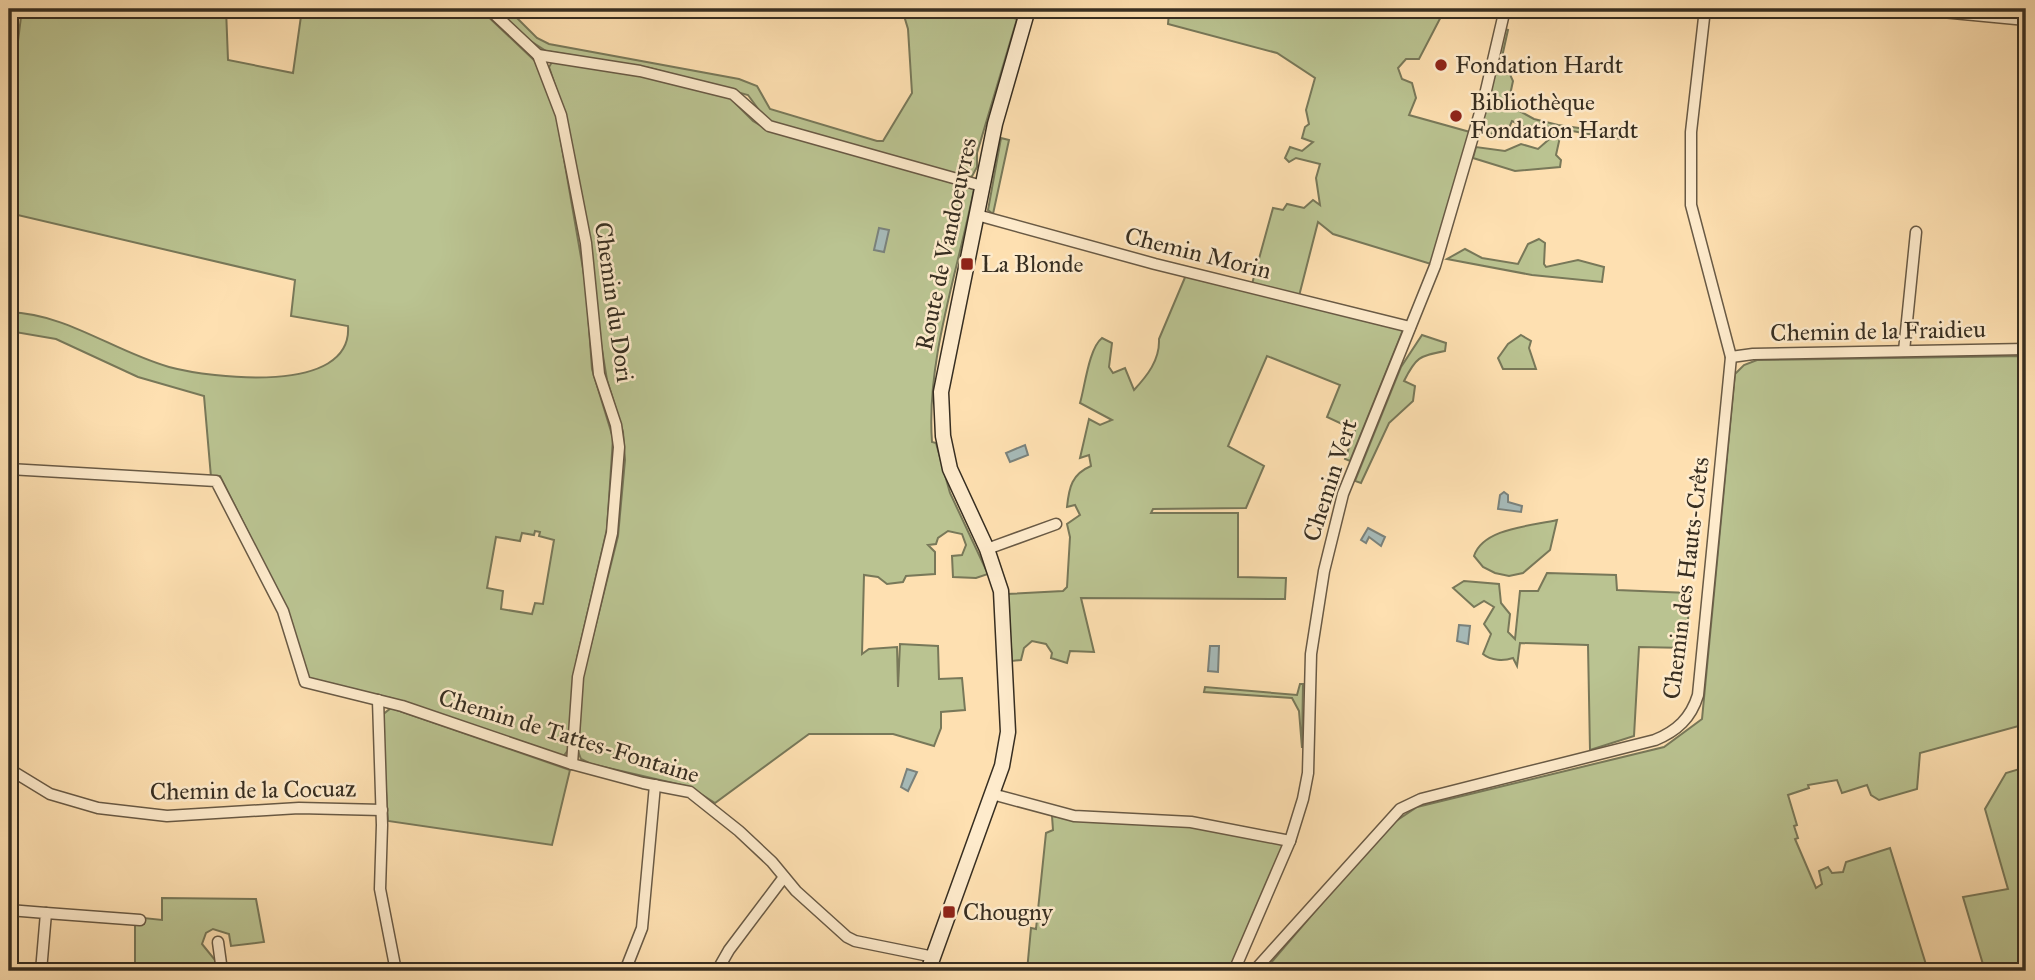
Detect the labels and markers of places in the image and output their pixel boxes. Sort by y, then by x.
place label: Fondation Hardt [1455,50,1624,80]
marker: Fondation Hardt [1433,57,1449,73]
place label: Bibliothèque Fondation Hardt [1470,87,1639,145]
marker: Bibliothèque Fondation Hardt [1448,108,1464,124]
place label: La Blonde [981,249,1084,279]
marker: La Blonde [959,256,975,272]
place label: Chougny [963,897,1053,927]
marker: Chougny [941,904,957,920]

